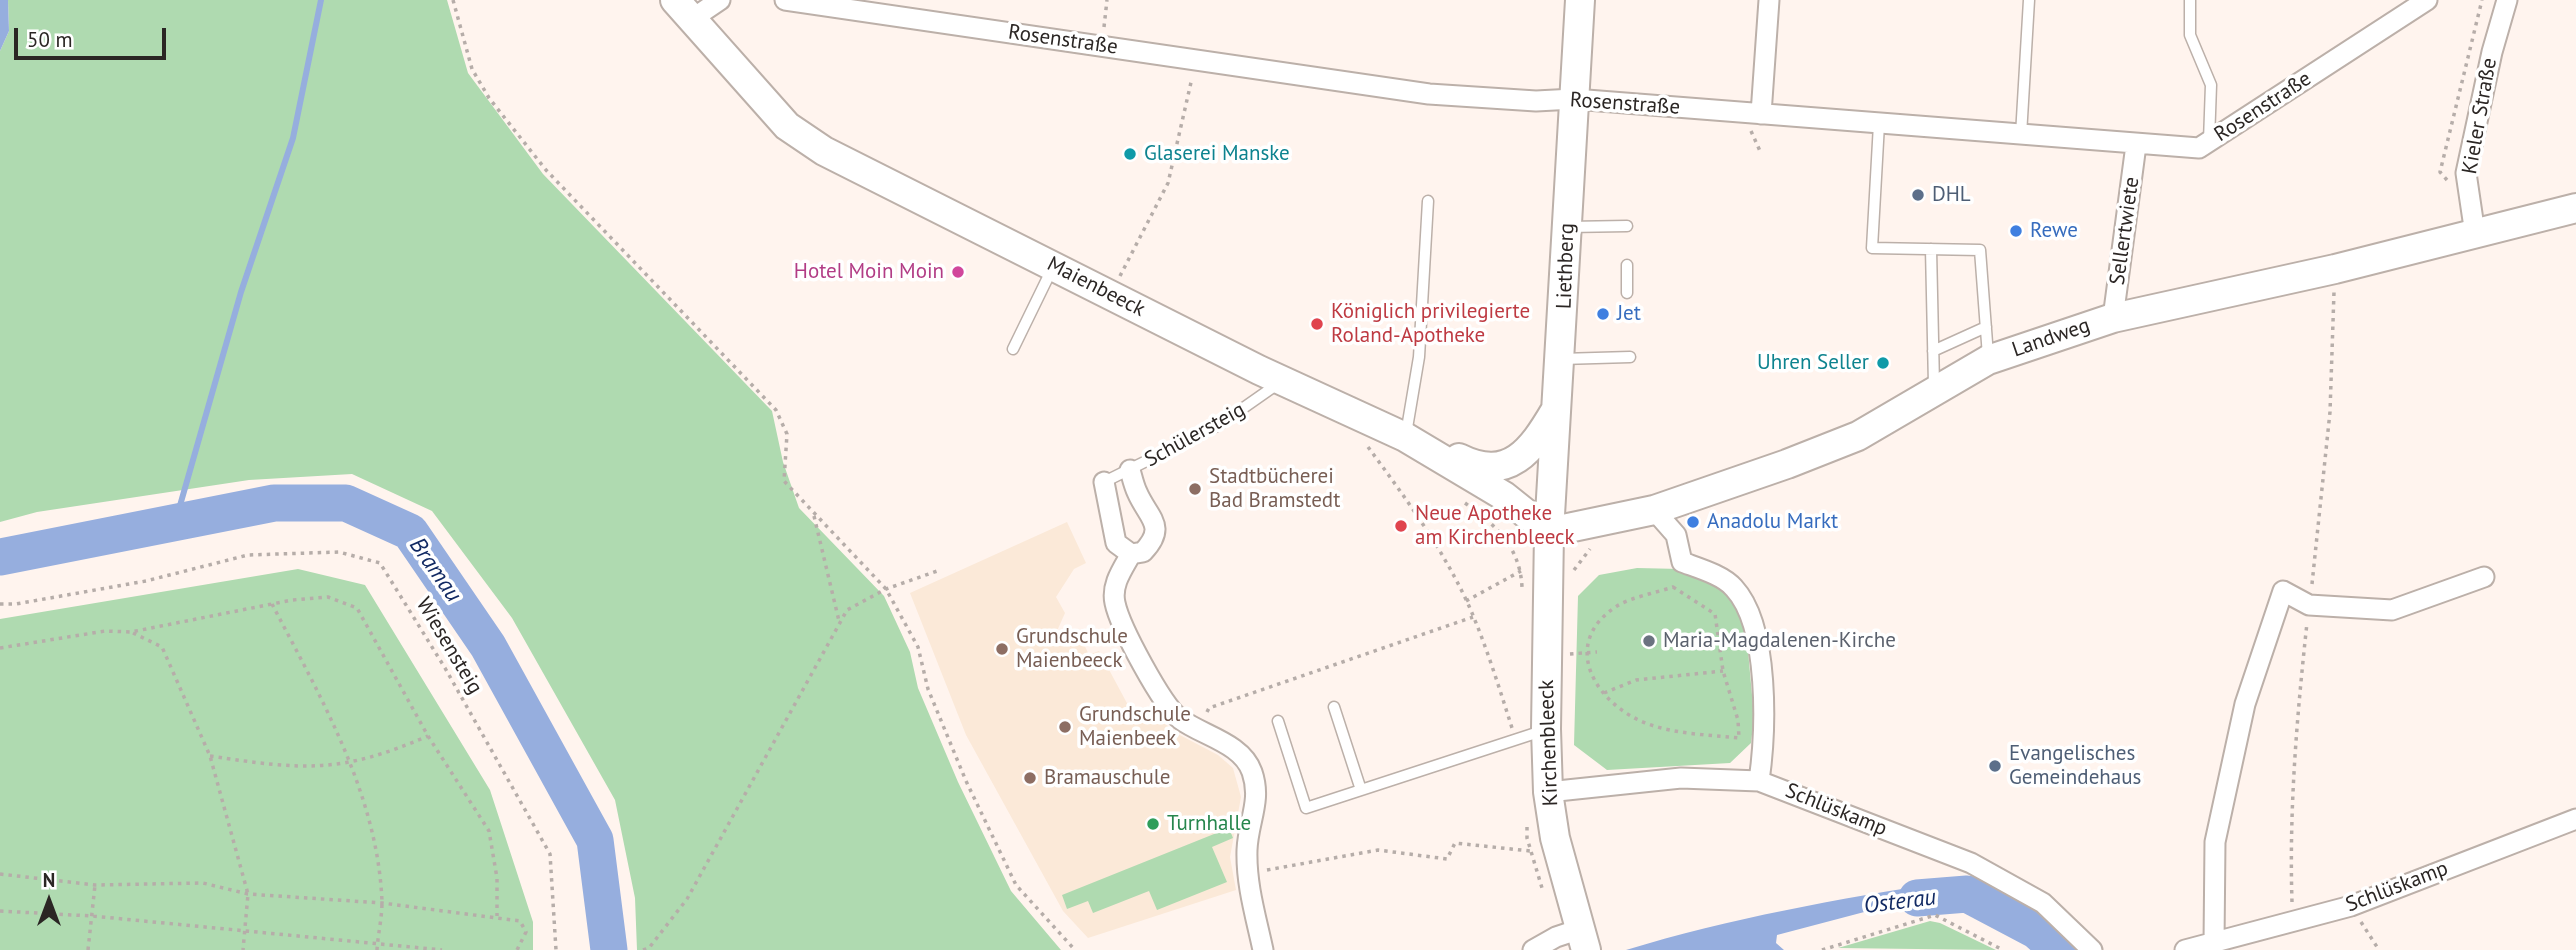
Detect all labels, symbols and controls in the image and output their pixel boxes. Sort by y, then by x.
scale bar [18,14,170,58]
street label: Rosenstraße [1007,20,1119,60]
text: 50 m [27,26,73,53]
street label: Kieler Straße [2457,56,2503,176]
street label: Rosenstraße [2210,66,2316,148]
street label: Rosenstraße [1569,88,1681,120]
place label: Glaserei Manske [1144,141,1290,167]
marker: Glaserei Manske [1122,146,1138,162]
street label: Sellertwiete [2105,175,2145,287]
place label: DHL [1932,182,1971,208]
marker: DHL [1910,187,1926,203]
place label: Rewe [2030,218,2078,244]
street label: Liethberg [1552,222,1580,310]
marker: Rewe [2008,223,2024,239]
street label: Maienbeeck [1043,252,1149,322]
place label: Hotel Moin Moin [794,259,944,285]
marker: Hotel Moin Moin [950,264,966,280]
place label: Königlich privilegierte Roland-Apotheke [1331,299,1530,349]
place label: Jet [1617,301,1641,327]
marker: Jet [1595,306,1611,322]
street label: Landweg [2009,313,2093,363]
marker: Königlich privilegierte Roland-Apotheke [1309,316,1325,332]
place label: Uhren Seller [1757,350,1869,376]
marker: Uhren Seller [1875,355,1891,371]
street label: Schülersteig [1140,397,1250,473]
place label: Stadtbücherei Bad Bramstedt [1209,464,1340,514]
marker: Stadtbücherei Bad Bramstedt [1187,481,1203,497]
place label: Neue Apotheke am Kirchenbleeck [1415,501,1575,551]
place label: Anadolu Markt [1707,509,1838,535]
marker: Anadolu Markt [1685,514,1701,530]
marker: Neue Apotheke am Kirchenbleeck [1393,518,1409,534]
water label: Bramau [403,533,467,607]
street label: Wiesensteig [410,593,488,699]
place label: Grundschule Maienbeeck [1016,624,1128,674]
place label: Maria-Magdalenen-Kirche [1663,628,1896,654]
marker: Maria-Magdalenen-Kirche [1641,633,1657,649]
marker: Grundschule Maienbeeck [994,641,1010,657]
street label: Kirchenbleeck [1534,679,1564,807]
place label: Grundschule Maienbeek [1079,702,1191,752]
marker: Grundschule Maienbeek [1057,719,1073,735]
place label: Evangelisches Gemeindehaus [2009,741,2141,791]
marker: Evangelisches Gemeindehaus [1987,758,2003,774]
place label: Bramauschule [1044,765,1171,791]
marker: Bramauschule [1022,770,1038,786]
street label: Schlüskamp [1782,778,1890,842]
place label: Turnhalle [1167,811,1251,837]
marker: Turnhalle [1145,816,1161,832]
street label: Schlüskamp [2342,856,2452,918]
north arrow [14,866,84,936]
text: N [43,868,55,892]
water label: Osterau [1862,884,1938,920]

